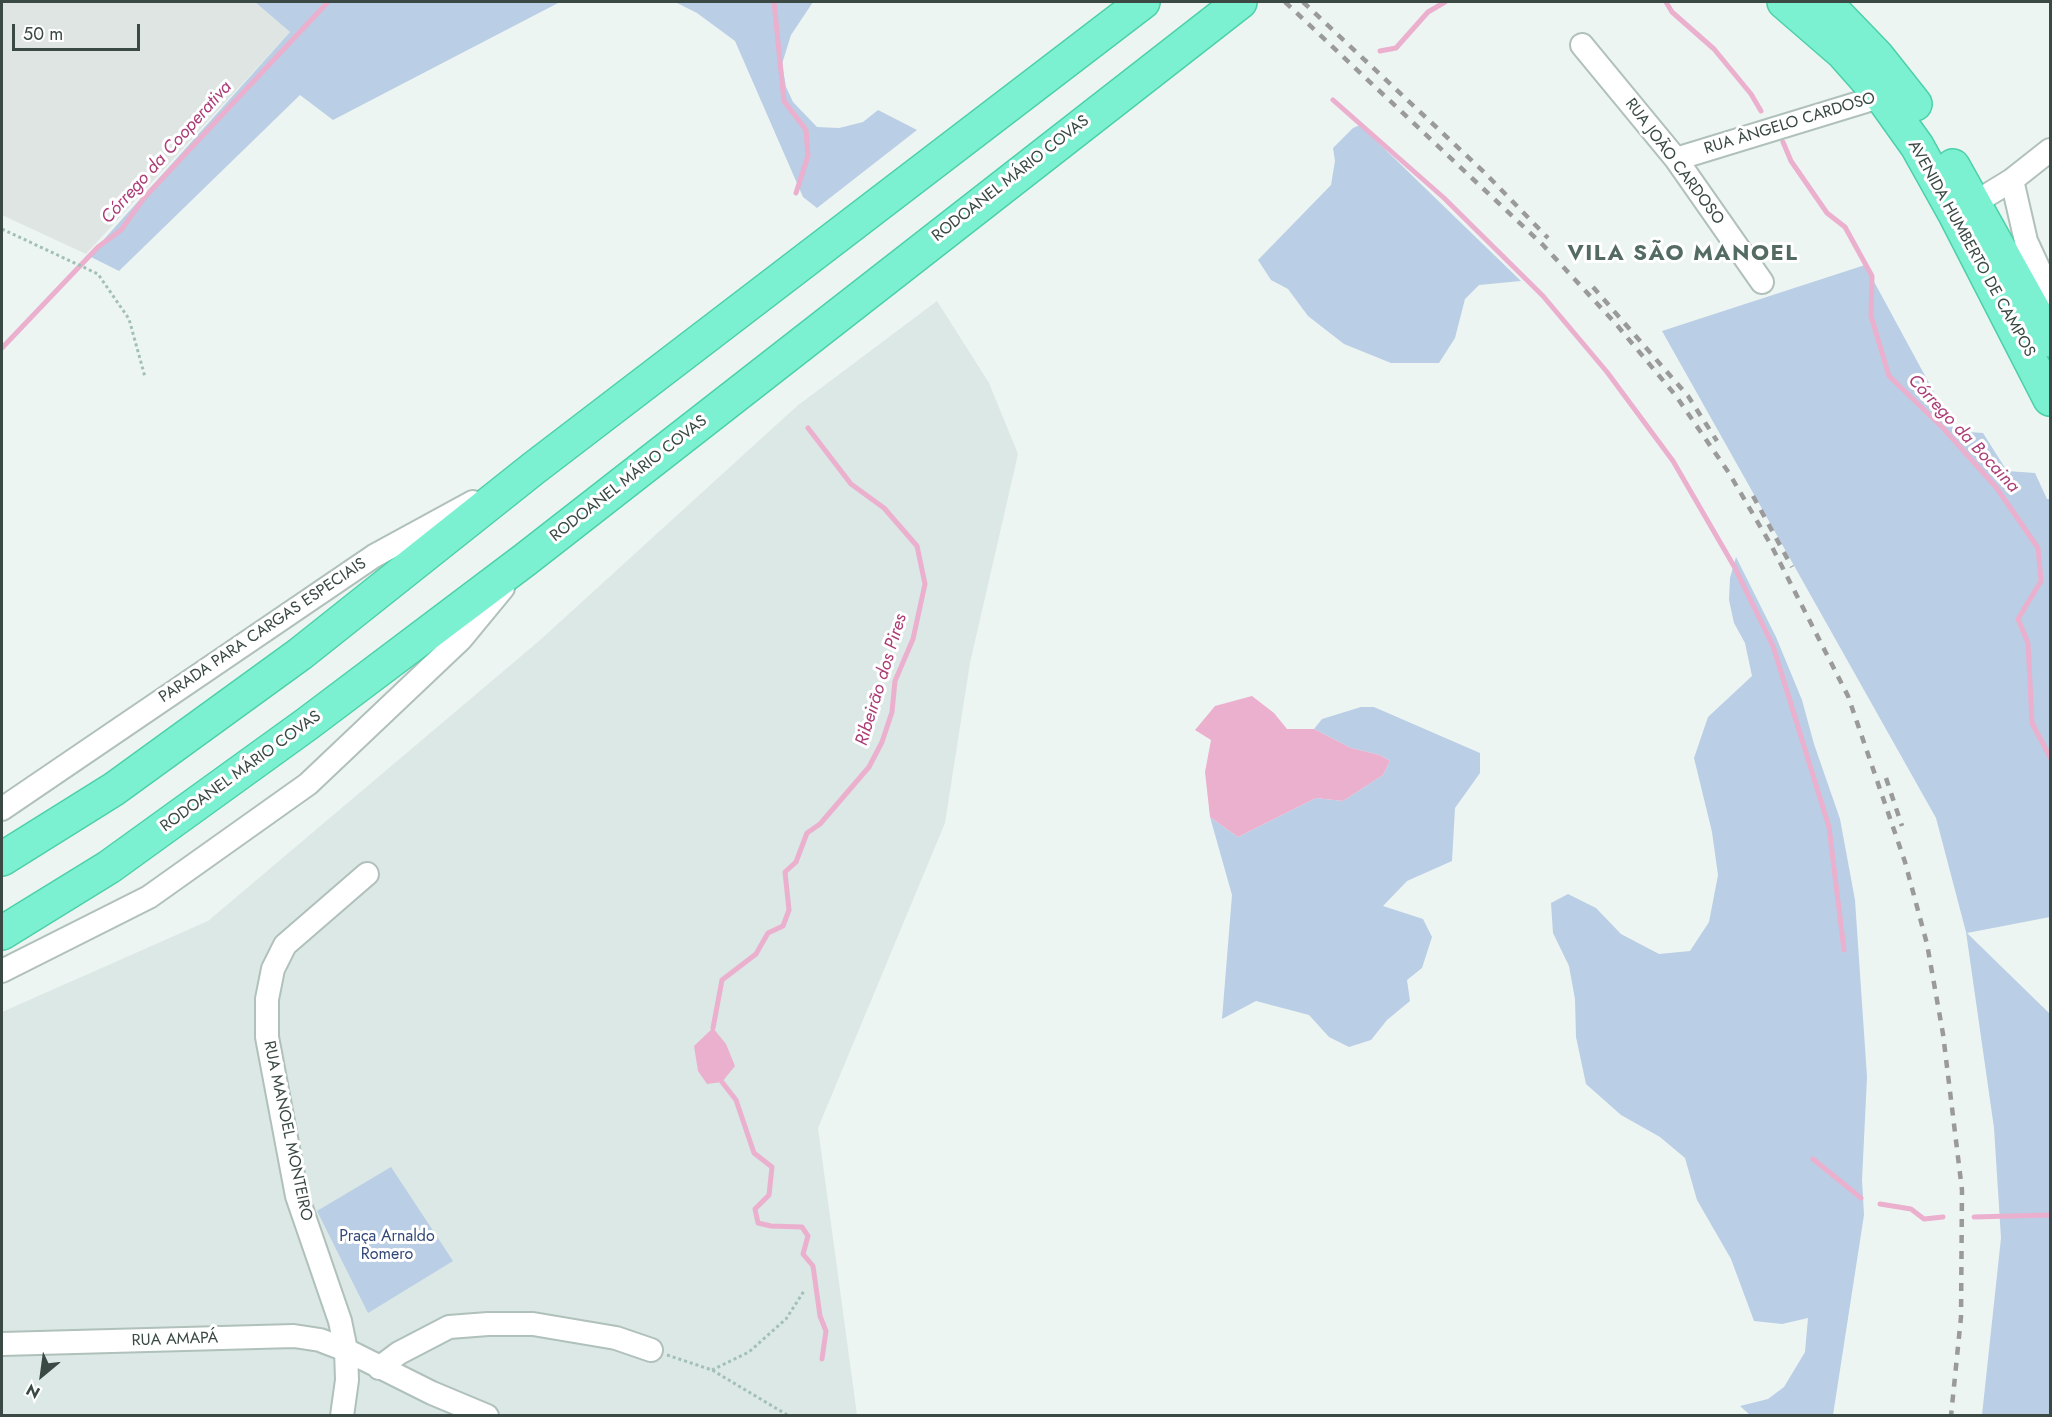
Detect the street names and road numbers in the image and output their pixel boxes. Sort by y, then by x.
street label: RUA ÂNGELO CARDOSO [1702,89,1878,159]
street label: RUA JOÃO CARDOSO [1620,95,1728,229]
street label: RODOANEL MÁRIO COVAS [929,112,1093,246]
street label: AVENIDA HUMBERTO DE CAMPOS [1903,137,2039,361]
street label: RODOANEL MÁRIO COVAS [547,412,711,546]
street label: PARADA PARA CARGAS ESPECIAIS [156,554,370,708]
street label: RODOANEL MÁRIO COVAS [157,707,325,837]
street label: RUA MANOEL MONTEIRO [259,1039,315,1223]
street label: RUA AMAPÁ [131,1329,219,1351]

